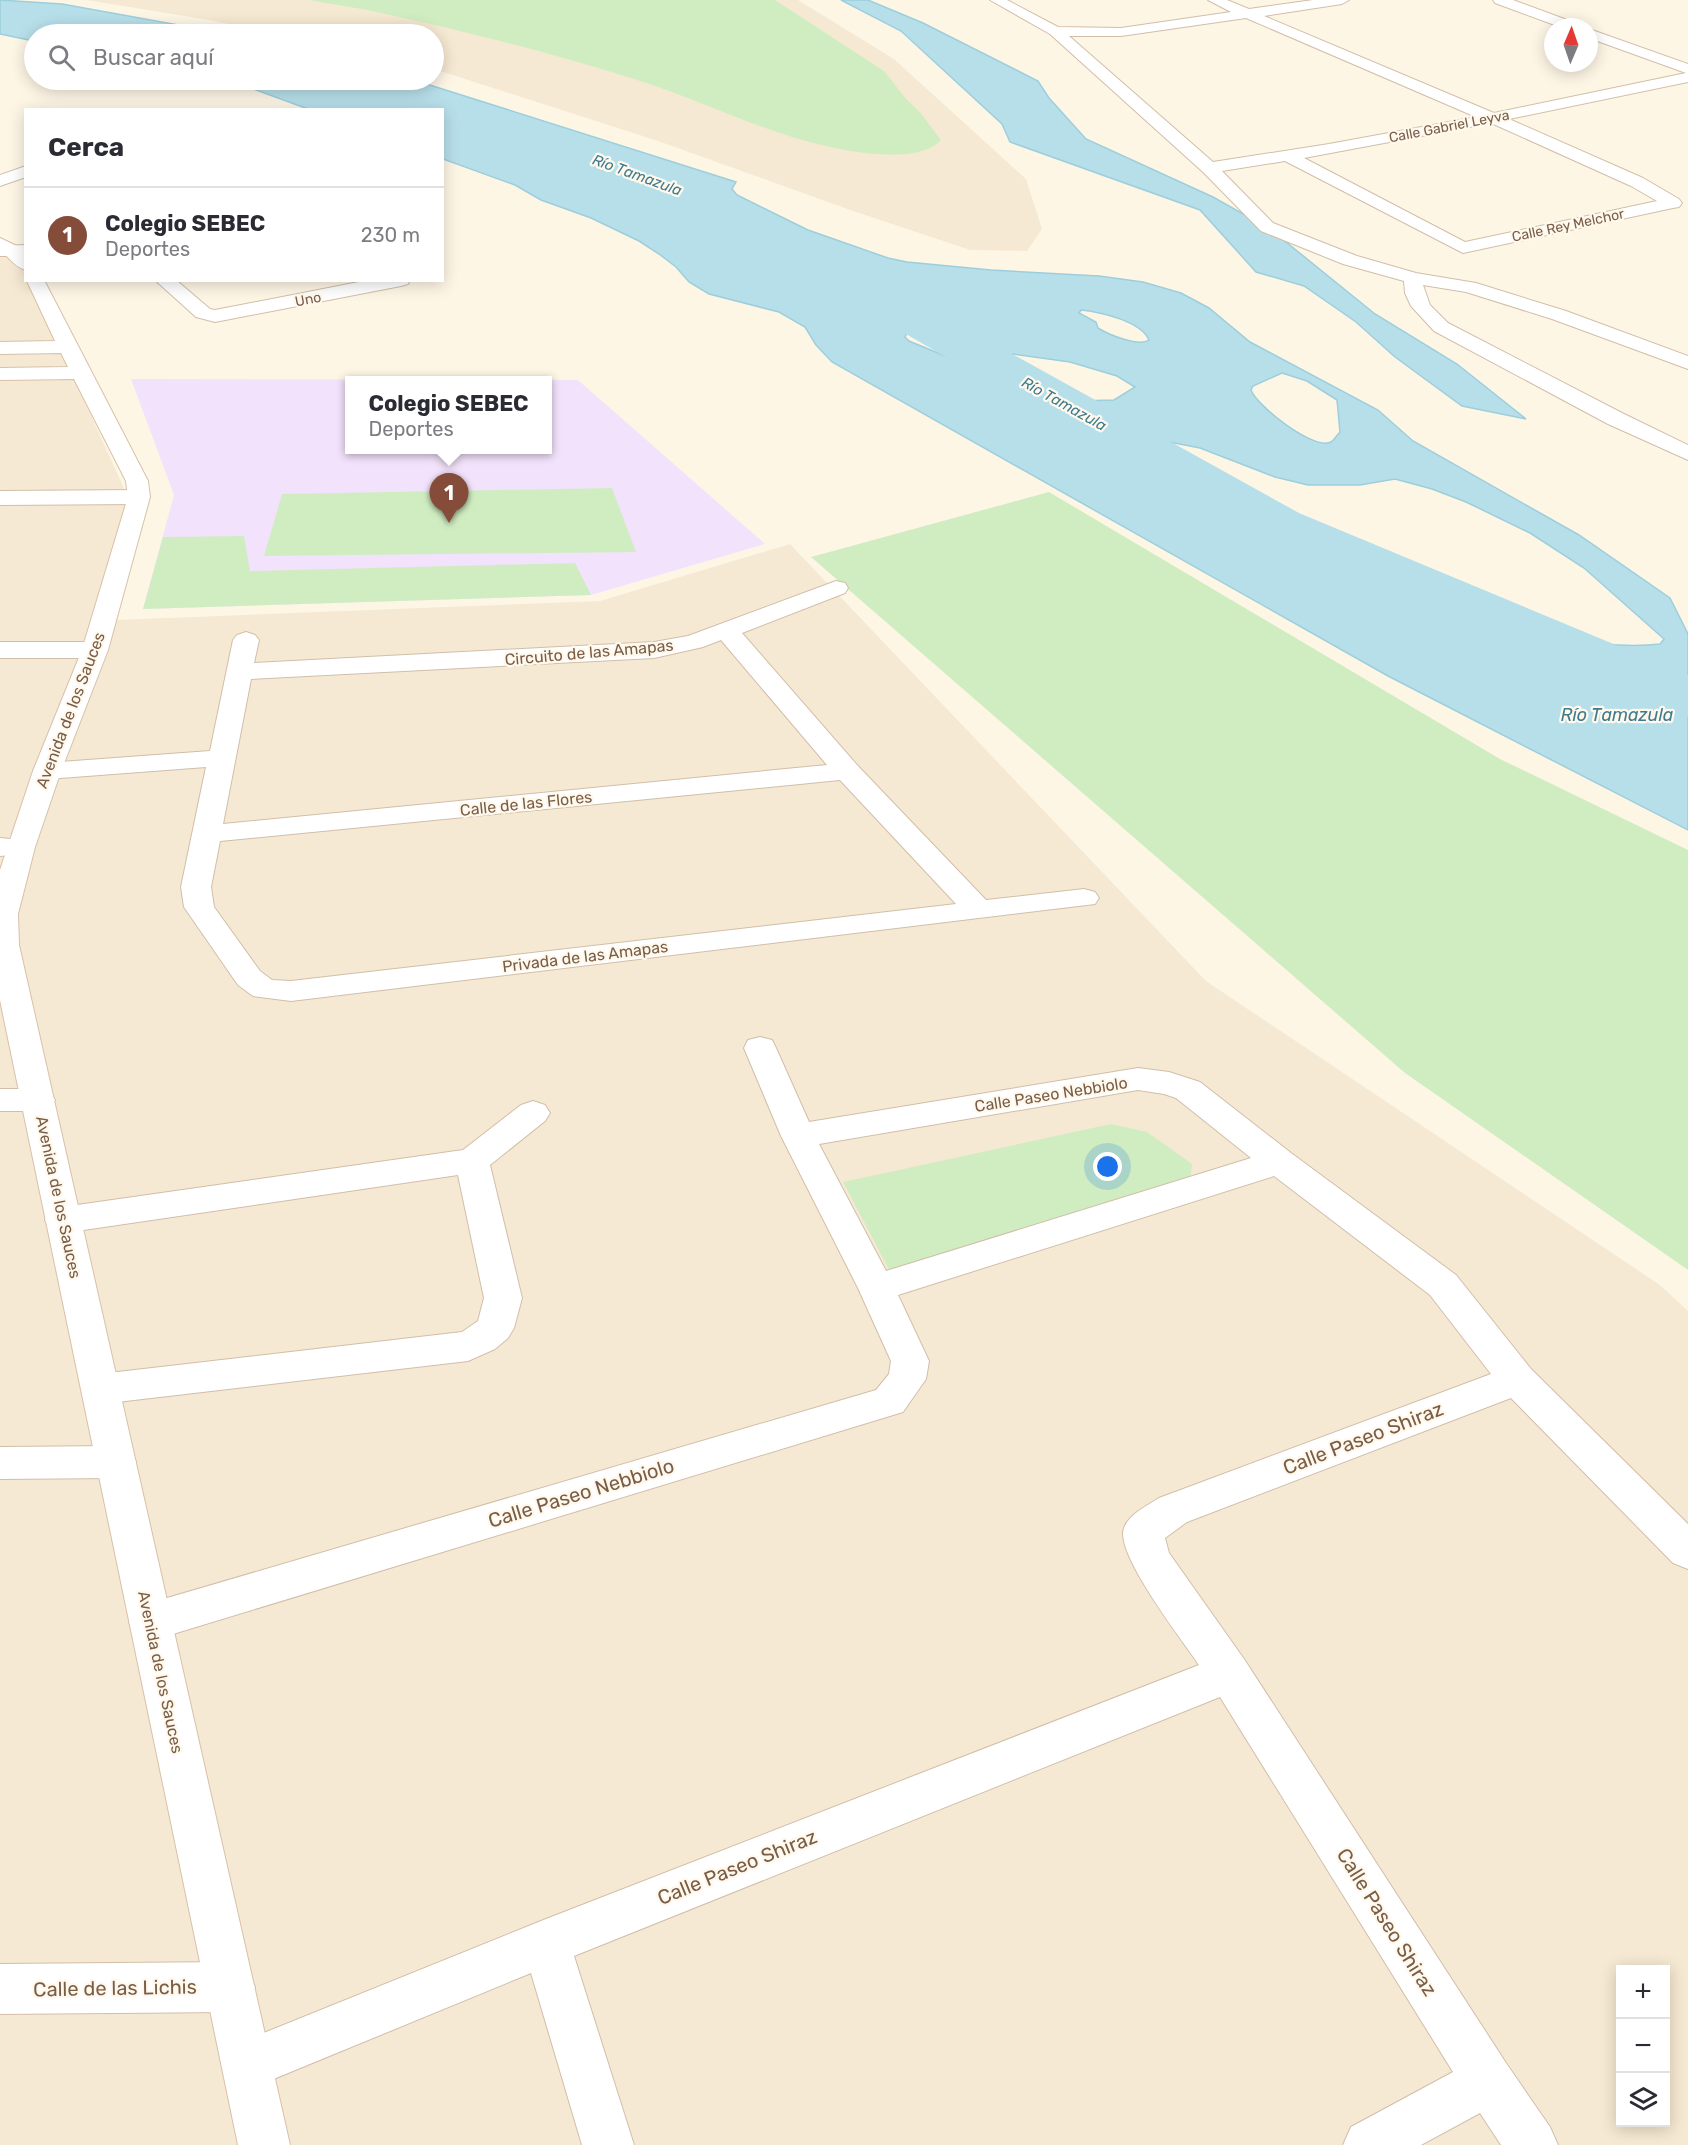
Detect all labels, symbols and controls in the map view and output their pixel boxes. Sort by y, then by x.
north arrow [1544,18,1598,72]
search box [24,24,444,90]
icon: search [45,41,78,74]
text: Buscar aquí [93,44,214,71]
street label: Calle Gabriel Leyva [1387,106,1511,147]
text: Cerca [48,132,124,163]
water label: Río Tamazula [590,150,684,200]
street label: Calle Rey Melchor [1510,205,1627,246]
text: Colegio SEBEC [105,210,265,237]
text: 1 [63,223,72,247]
text: 230 m [361,223,420,247]
text: Deportes [105,237,190,261]
street label: Uno [294,289,323,310]
water label: Río Tamazula [1019,373,1110,435]
popup [345,376,552,454]
text: Colegio SEBEC [368,390,529,417]
text: Deportes [368,417,454,441]
pin: 1 [430,474,468,523]
street label: Avenida de los Sauces [32,630,109,791]
street label: Circuito de las Amapas [504,636,674,669]
water label: Río Tamazula [1561,704,1674,726]
street label: Calle de las Flores [459,787,593,820]
street label: Privada de las Amapas [501,937,669,976]
street label: Calle Paseo Nebbiolo [973,1073,1129,1116]
street label: Avenida de los Sauces [32,1114,85,1280]
your location [1093,1152,1122,1181]
street label: Calle Paseo Shiraz [1279,1396,1447,1480]
street label: Calle Paseo Nebbiolo [485,1453,677,1533]
street label: Avenida de los Sauces [134,1589,187,1755]
street label: Calle Paseo Shiraz [654,1824,820,1910]
street label: Calle Paseo Shiraz [1332,1844,1442,2000]
map controls [1616,1965,1670,2127]
button: + [1616,1965,1670,2019]
street label: Calle de las Lichis [33,1975,197,2001]
button: − [1616,2019,1670,2073]
button: layers [1616,2073,1670,2127]

